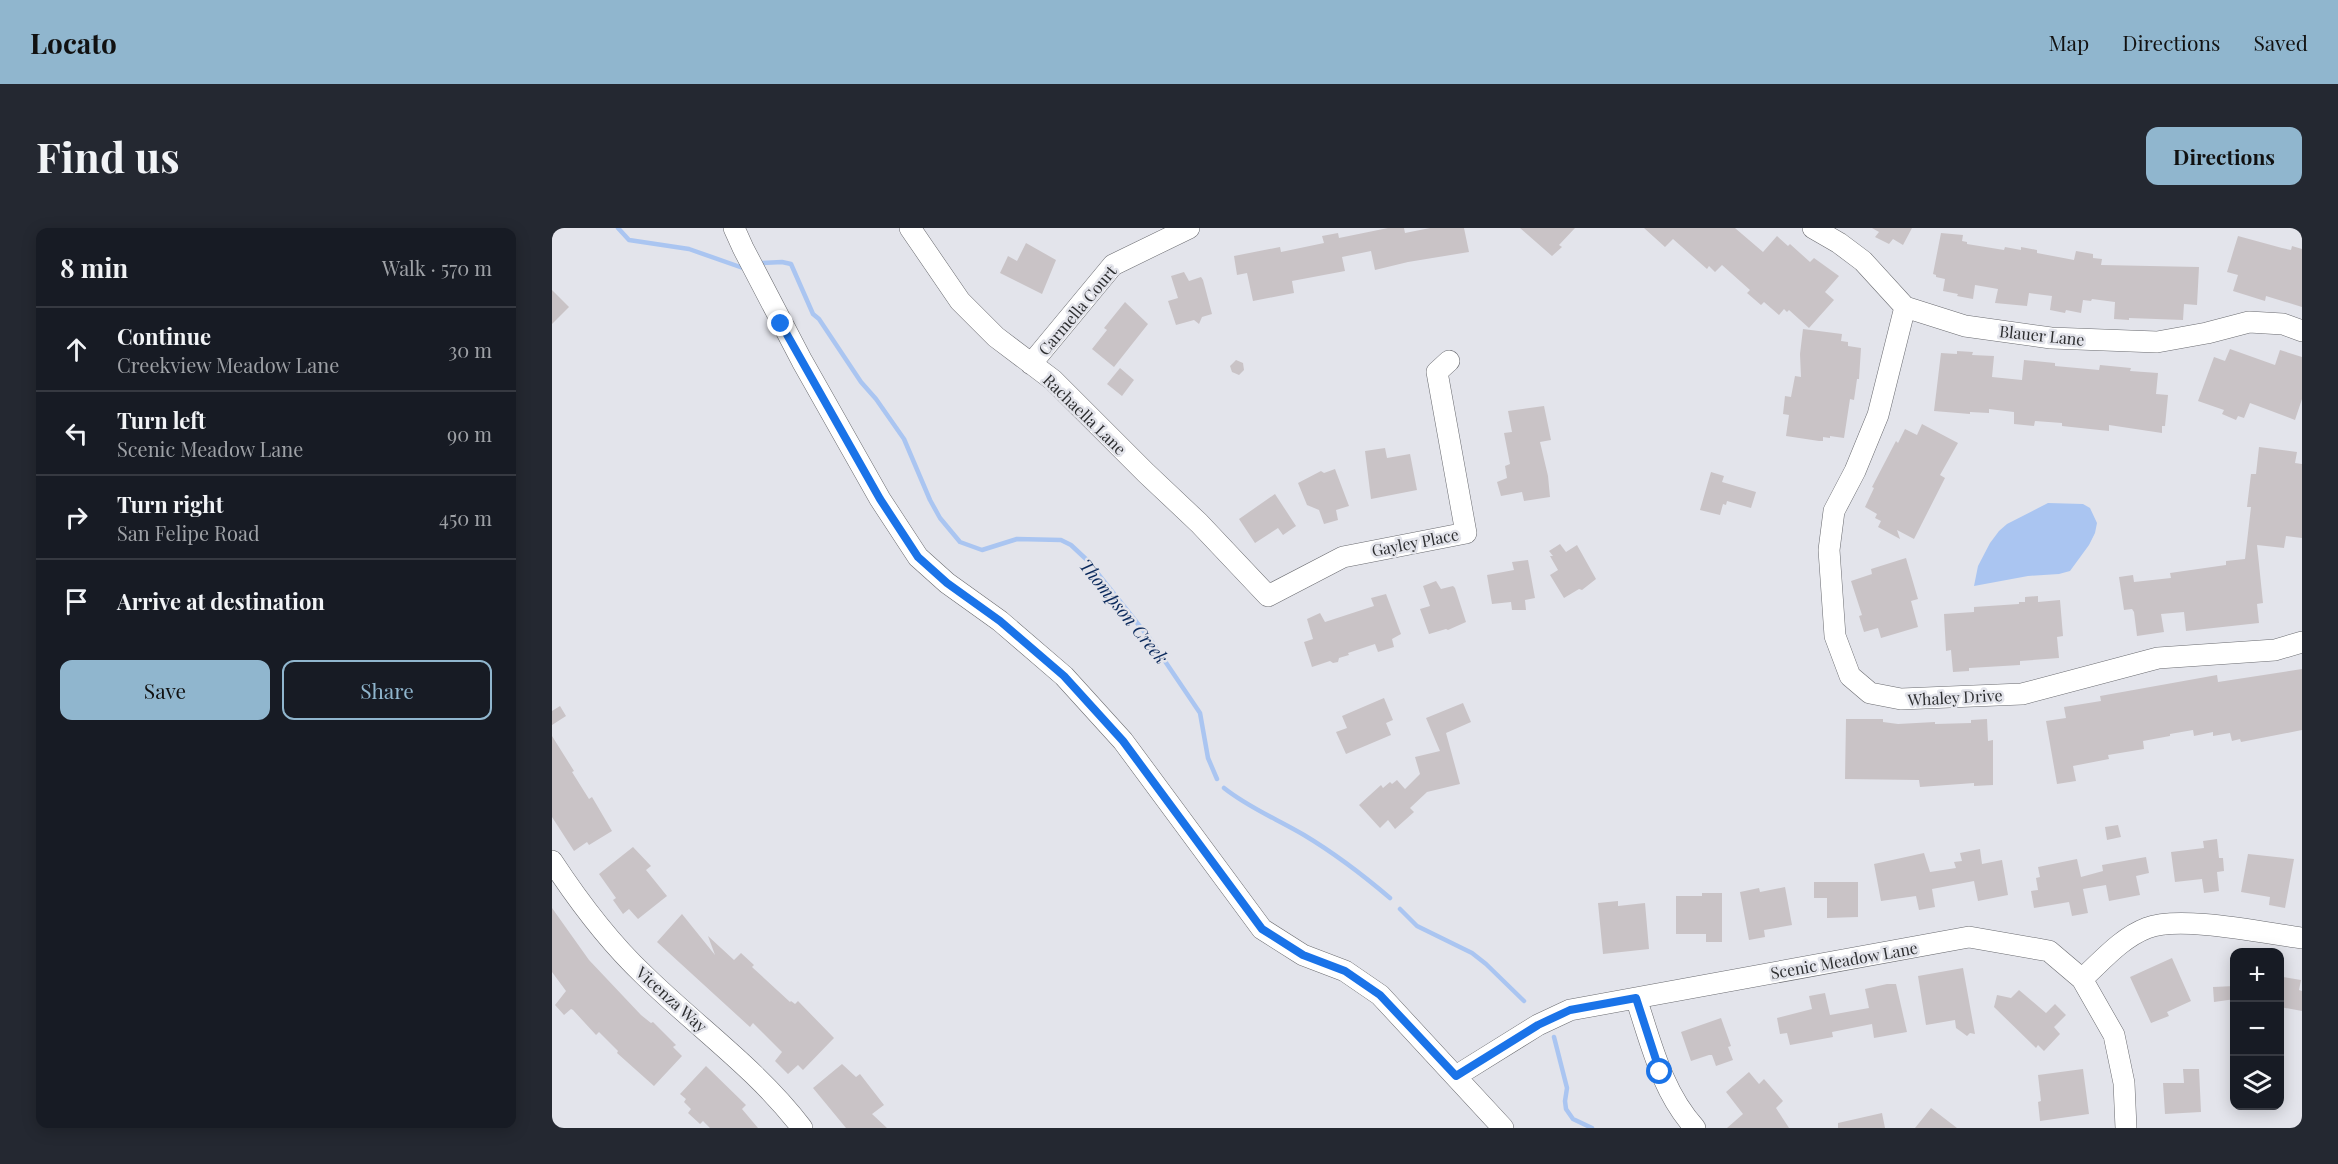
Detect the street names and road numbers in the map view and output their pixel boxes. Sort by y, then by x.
street label: Carmella Court [1033,260,1121,359]
street label: Blauer Lane [1998,320,2086,350]
street label: Rachaella Lane [1039,369,1131,459]
street label: Gayley Place [1370,523,1460,561]
street label: Whaley Drive [1906,684,2003,710]
street label: Scenic Meadow Lane [1769,937,1919,983]
street label: Vicenza Way [631,961,712,1036]

